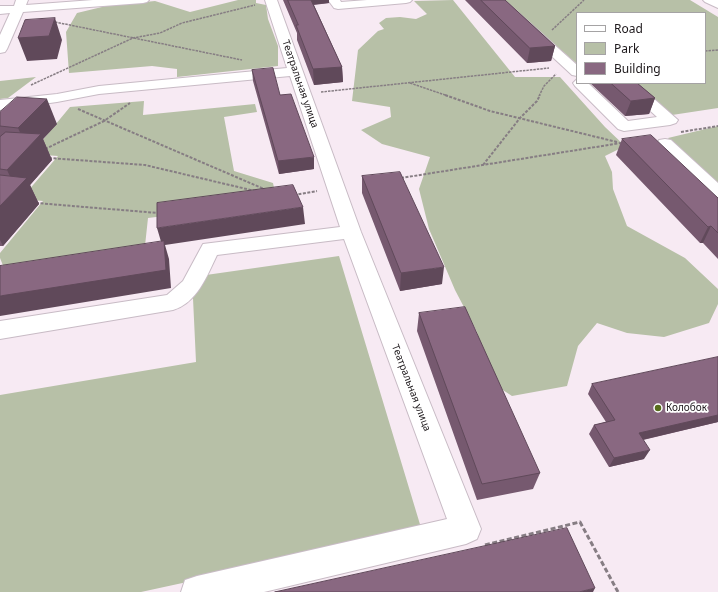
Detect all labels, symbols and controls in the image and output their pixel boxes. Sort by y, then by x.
legend [576,12,706,84]
text: Road [614,20,643,37]
street label: Театральная улица [279,38,321,130]
text: Park [614,40,639,57]
text: Building [614,60,661,77]
street label: Театральная улица [389,343,433,433]
place label: Колобок [666,402,707,414]
marker: Колобок [653,403,663,413]

